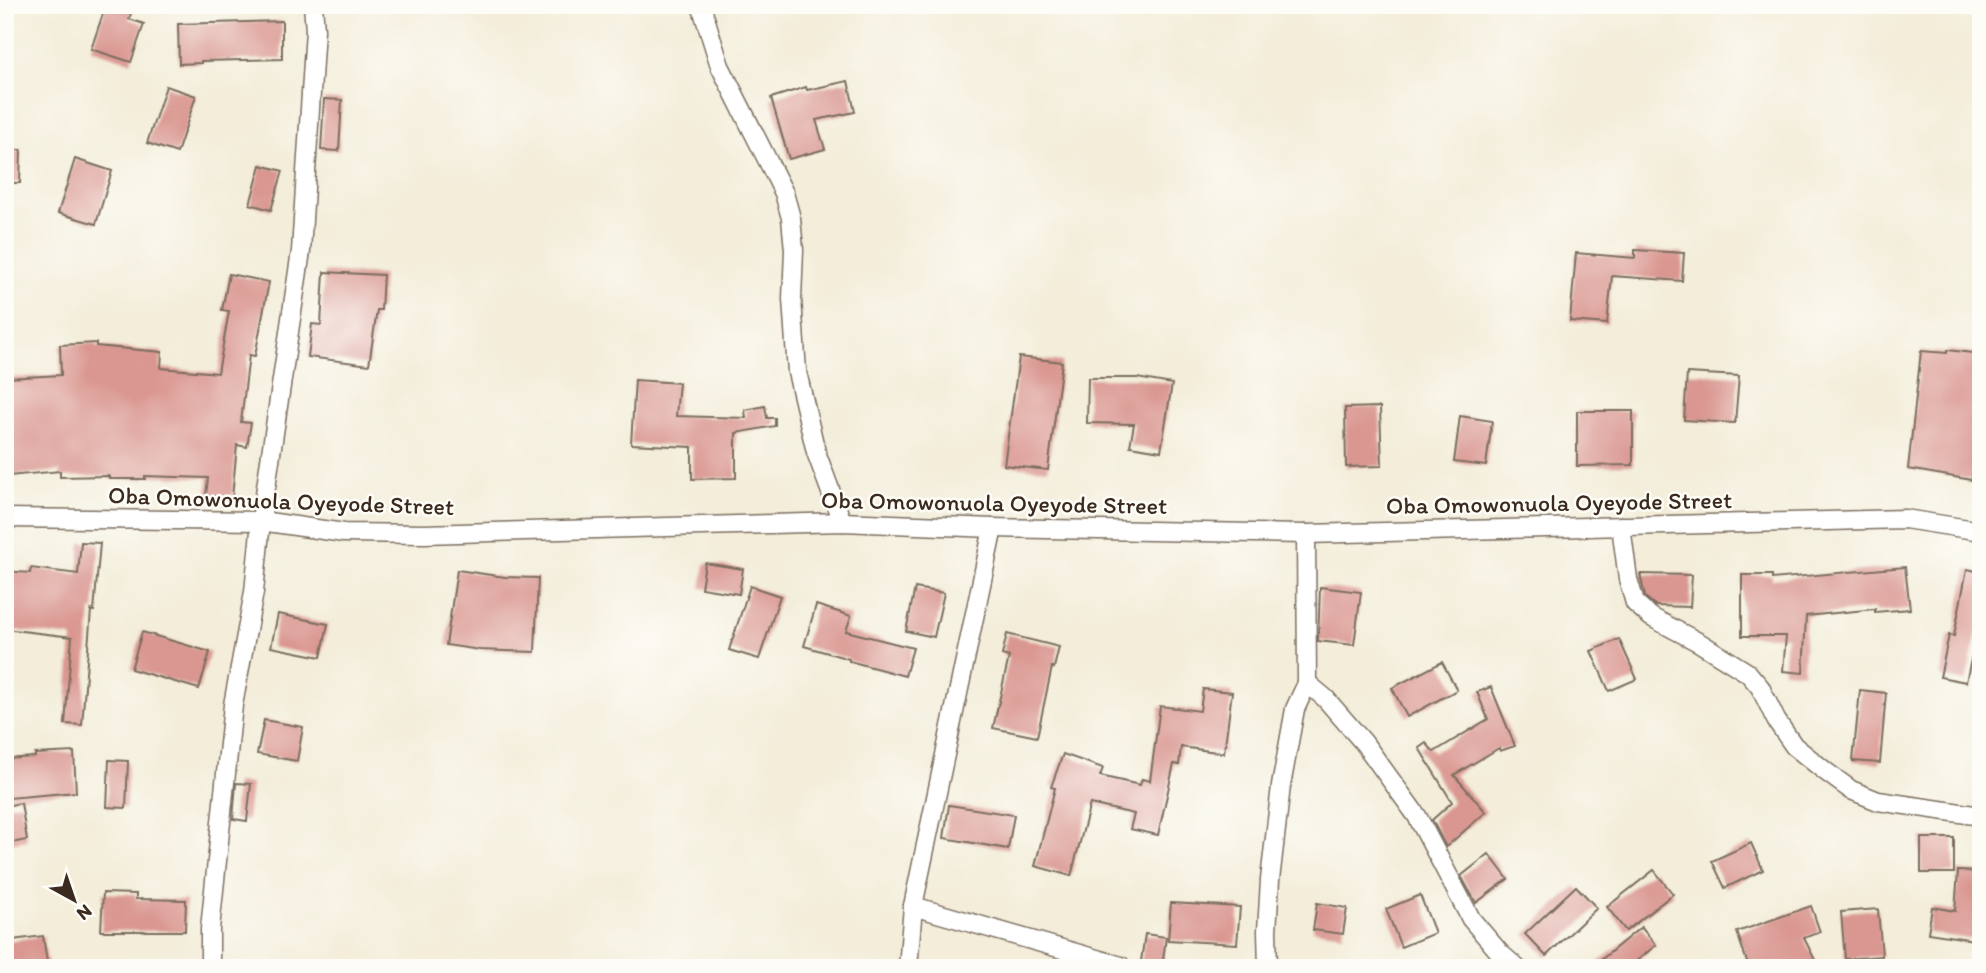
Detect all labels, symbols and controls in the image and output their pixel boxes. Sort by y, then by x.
street label: Oba Omowonuola Oyeyode Street [108,480,455,521]
street label: Oba Omowonuola Oyeyode Street [821,485,1167,520]
street label: Oba Omowonuola Oyeyode Street [1386,485,1732,520]
north arrow [38,864,108,934]
text: N [72,900,97,926]

